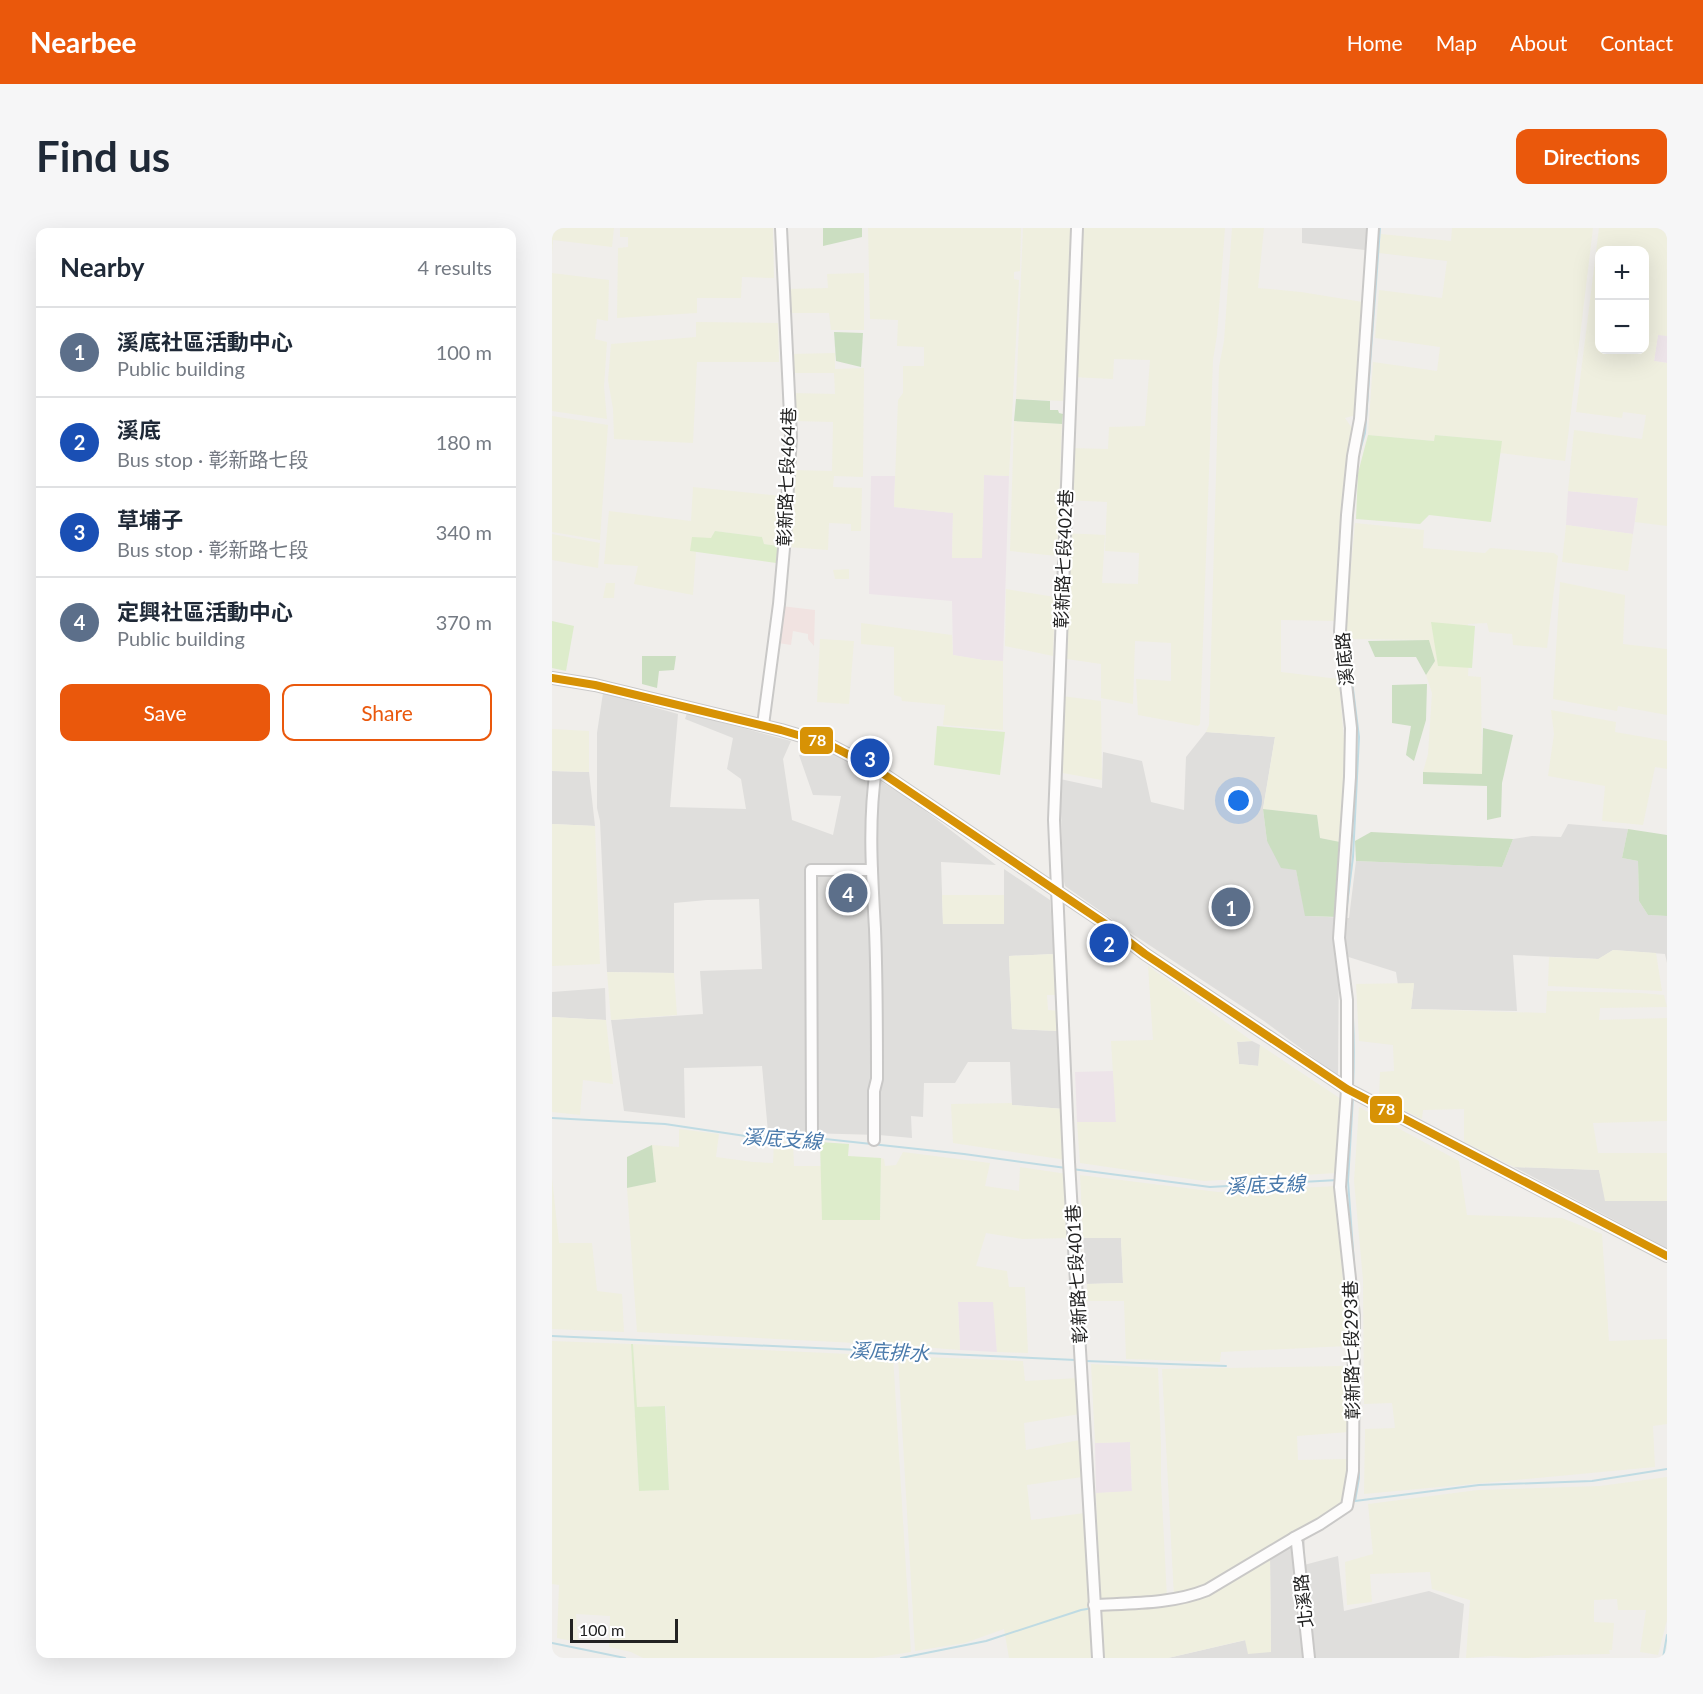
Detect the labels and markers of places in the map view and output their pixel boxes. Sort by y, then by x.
pin: 3 [850,736,890,780]
pin: 4 [828,870,868,916]
pin: 1 [1212,884,1250,930]
pin: 2 [1090,920,1128,966]

